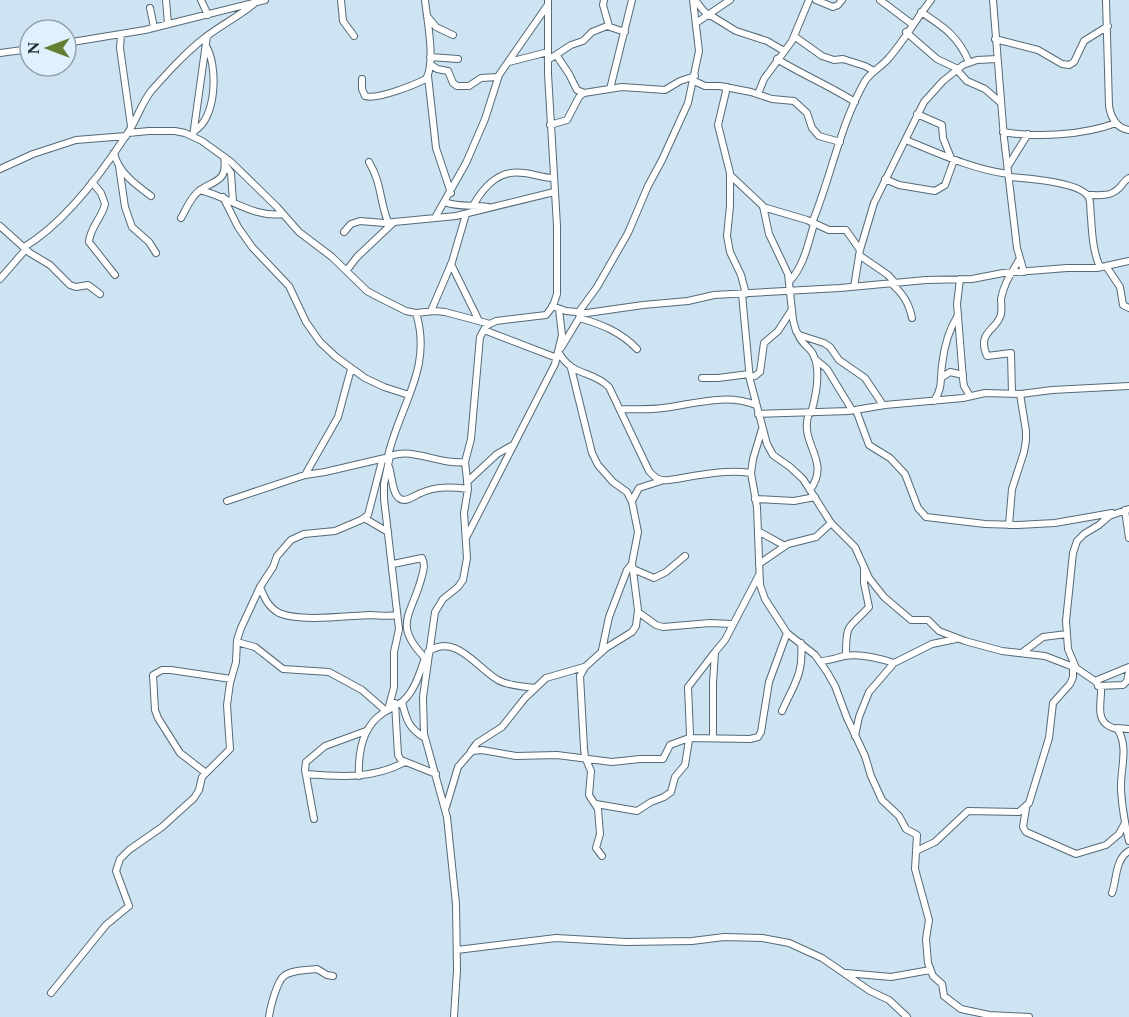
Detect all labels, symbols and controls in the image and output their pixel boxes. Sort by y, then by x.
north arrow [18,18,78,78]
text: N [22,41,46,55]

